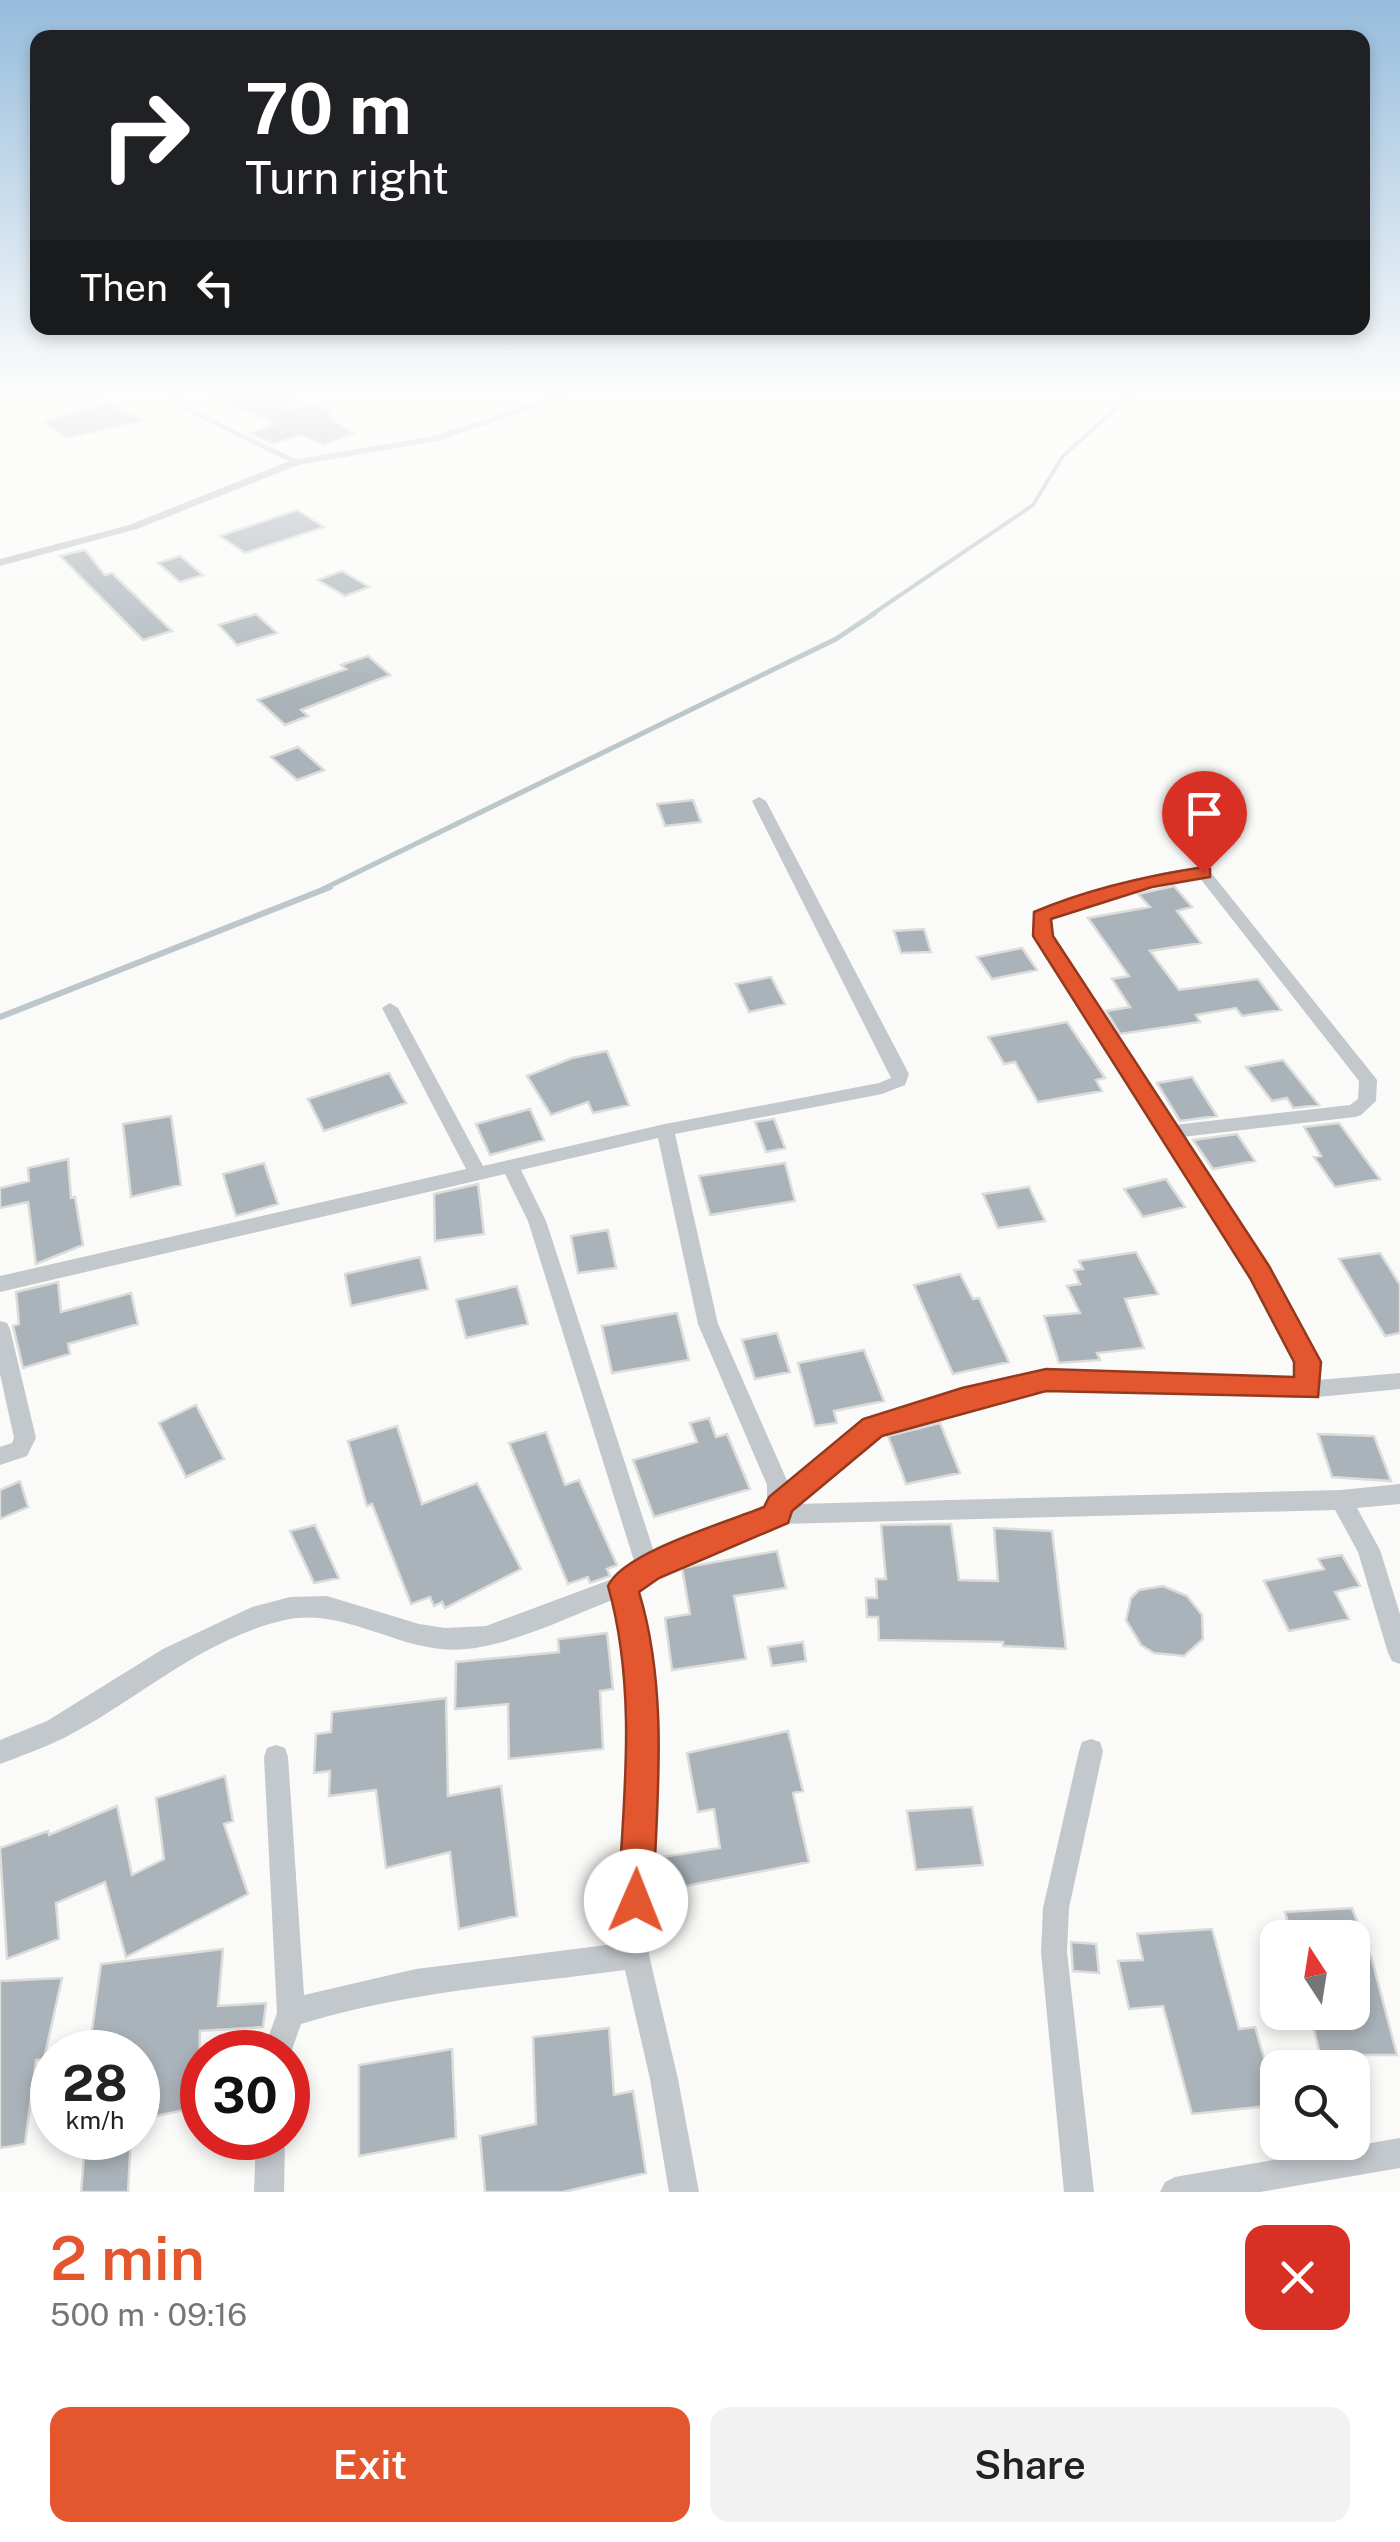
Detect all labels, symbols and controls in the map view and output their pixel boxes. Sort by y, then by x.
text: 70 m [245,67,412,150]
icon: right [80,70,210,200]
text: Turn right [245,151,449,204]
icon: left [188,260,243,315]
text: Then [80,265,168,310]
pin [1162,771,1247,874]
icon: arrive [1177,786,1232,841]
position arrow [584,1849,688,1953]
north arrow [1260,1920,1370,2030]
map controls [1260,1920,1370,2160]
speed limit sign: 30 [180,2030,310,2160]
button: search [1260,2050,1370,2160]
text: 28 [62,2053,128,2112]
text: km/h [66,2105,124,2135]
text: 2 min [50,2223,205,2294]
button: close [1245,2225,1350,2330]
text: 500 m · 09:16 [50,2296,247,2333]
button: Exit [50,2407,690,2522]
button: Share [710,2407,1350,2522]

